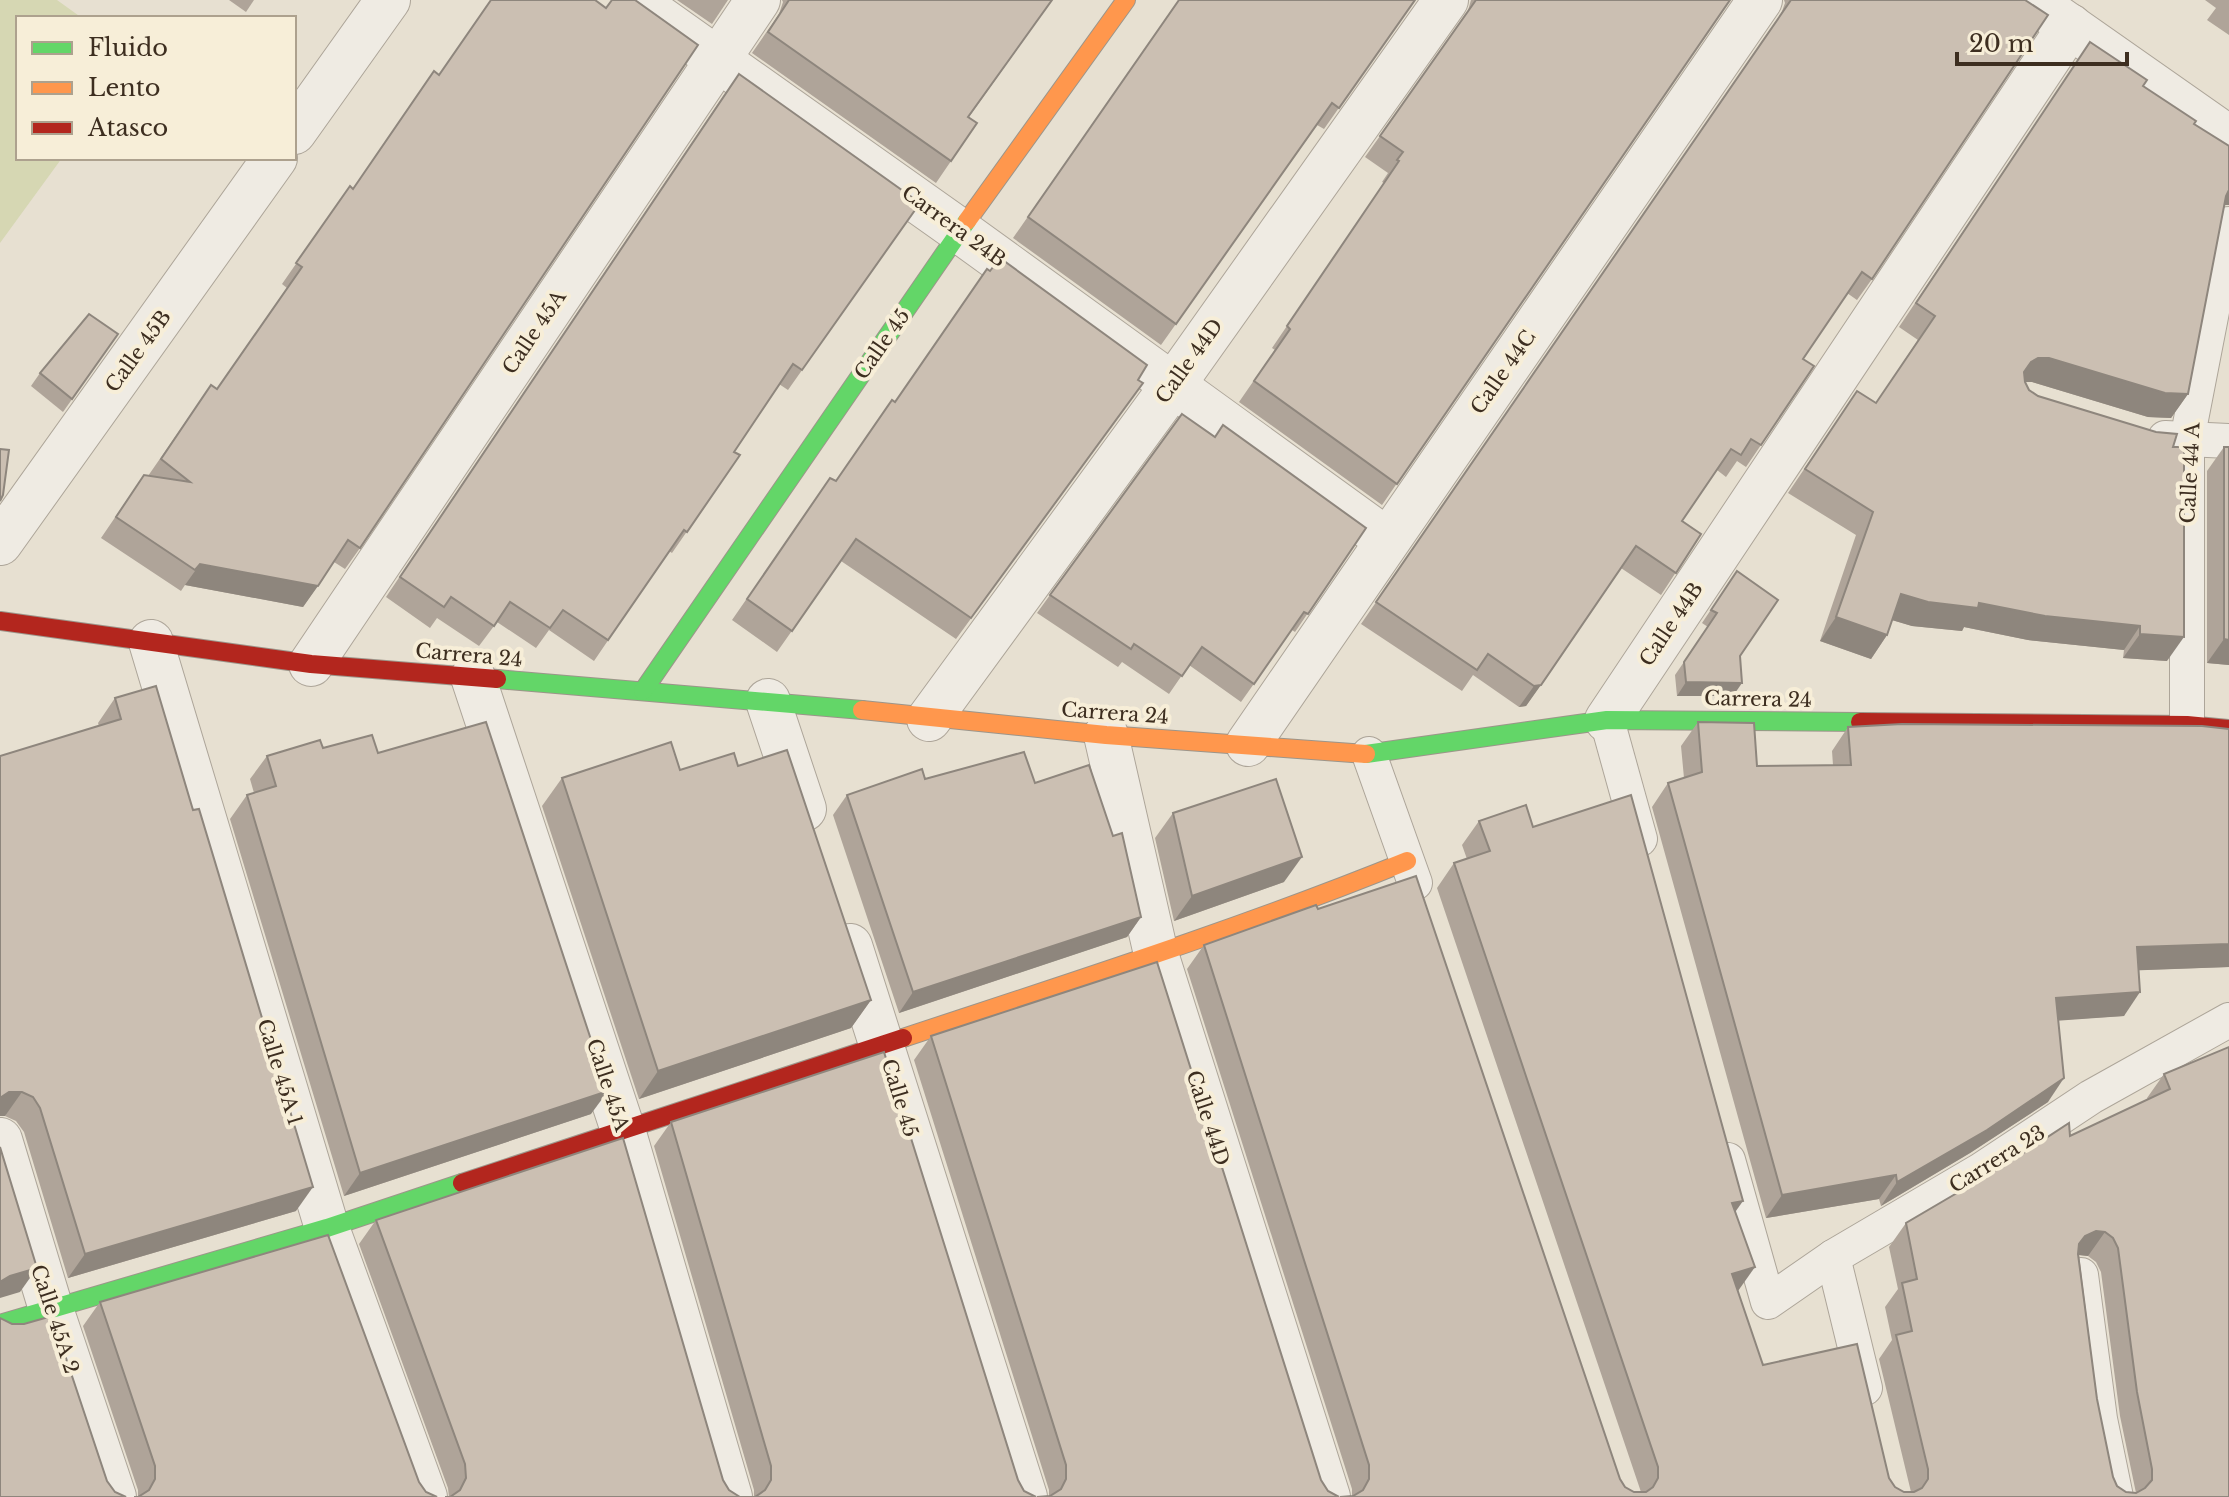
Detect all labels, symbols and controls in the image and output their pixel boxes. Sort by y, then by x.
legend [16,16,296,160]
scale bar [1957,16,2127,66]
text: 20 m [1969,29,2034,58]
text: Fluido [88,33,168,62]
text: Lento [88,73,161,102]
text: Atasco [87,113,168,142]
street label: Carrera 24B [897,180,1011,272]
street label: Calle 45A [497,285,571,378]
street label: Calle 45 [849,304,915,384]
street label: Calle 45B [100,305,176,397]
street label: Calle 44D [1150,314,1228,408]
street label: Calle 44C [1465,325,1541,419]
street label: Calle 44 A [2175,421,2205,524]
street label: Calle 44B [1634,577,1708,671]
street label: Carrera 24 [414,638,524,672]
street label: Carrera 24 [1704,686,1812,712]
street label: Carrera 24 [1060,697,1170,729]
street label: Calle 45A 1 [252,1016,308,1128]
street label: Calle 45A [582,1036,634,1135]
street label: Calle 45 [877,1056,923,1140]
street label: Calle 44D [1181,1067,1235,1169]
street label: Carrera 23 [1945,1120,2049,1198]
street label: Calle 45A 2 [26,1262,84,1376]

